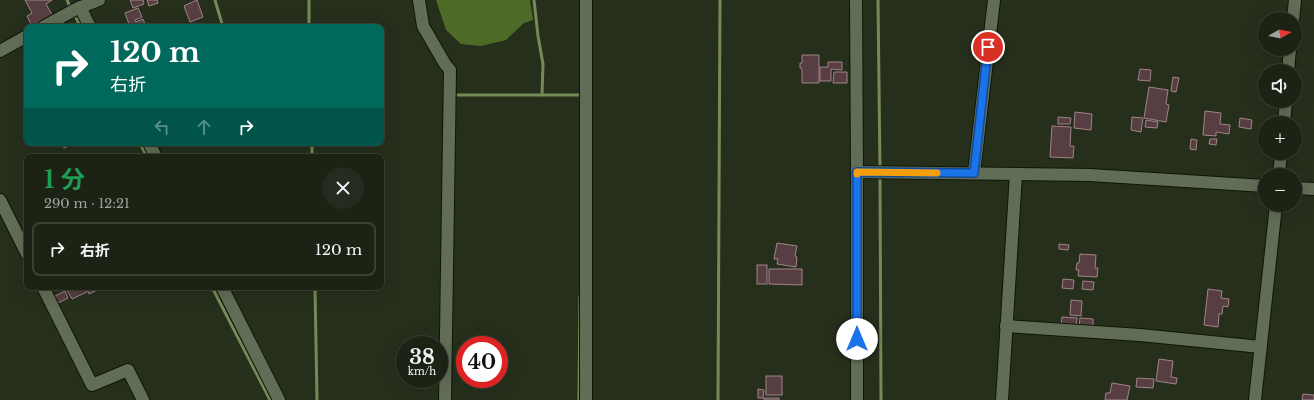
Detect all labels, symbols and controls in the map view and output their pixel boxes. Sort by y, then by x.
north arrow [1258,12,1302,56]
map controls [1258,12,1302,212]
pin [971,30,1005,64]
text: 120 m [110,35,200,70]
icon: arrive [977,36,999,58]
icon: right [44,40,96,92]
button: sound [1258,64,1302,108]
text: 右折 [110,74,146,96]
icon: left [151,116,173,138]
icon: ahead [193,116,215,138]
icon: right [235,116,257,138]
button: + [1258,116,1302,160]
text: 1 分 [44,165,85,194]
button: close [322,167,364,209]
button: − [1258,168,1302,212]
text: 290 m · 12:21 [44,195,130,212]
icon: right [46,238,68,260]
text: 120 m [315,240,362,259]
text: 右折 [80,241,110,260]
position arrow [836,318,878,360]
speed limit sign: 40 [456,336,508,388]
text: 38 [409,345,435,369]
text: km/h [408,365,436,378]

